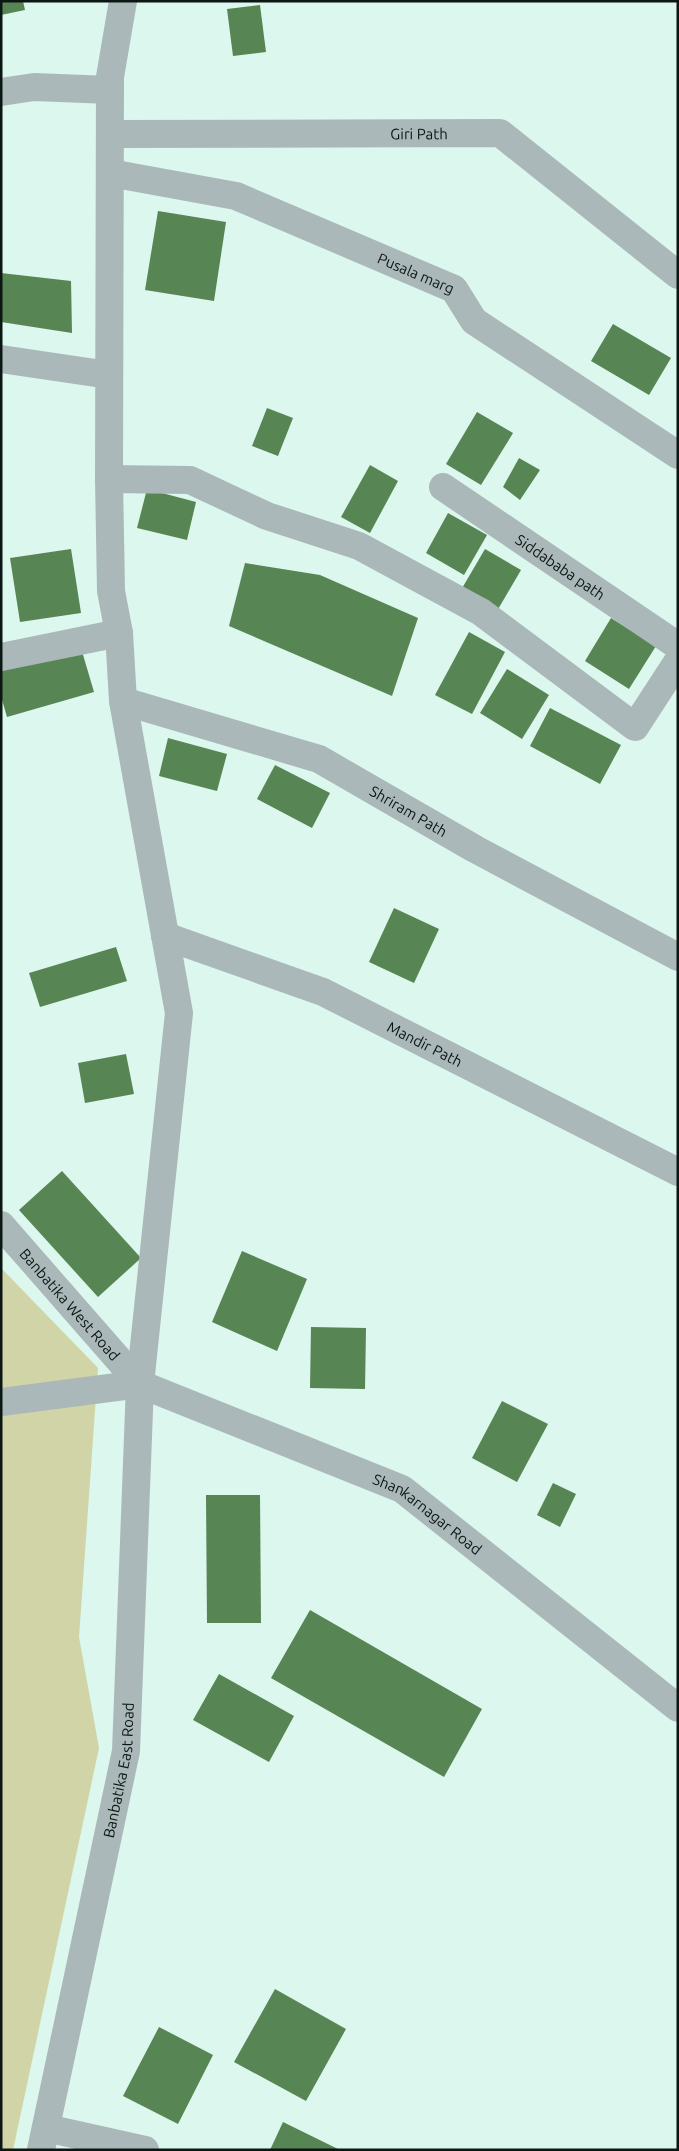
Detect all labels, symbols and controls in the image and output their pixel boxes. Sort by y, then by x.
street label: Giri Path [390,125,448,142]
street label: Pusala marg [375,249,457,297]
street label: Siddababa path [513,530,609,603]
street label: Shriram Path [367,782,450,840]
street label: Mandir Path [385,1018,465,1070]
street label: Banbatika West Road [17,1245,124,1363]
street label: Shankarnagar Road [371,1470,485,1558]
street label: Banbatika East Road [99,1702,136,1839]

